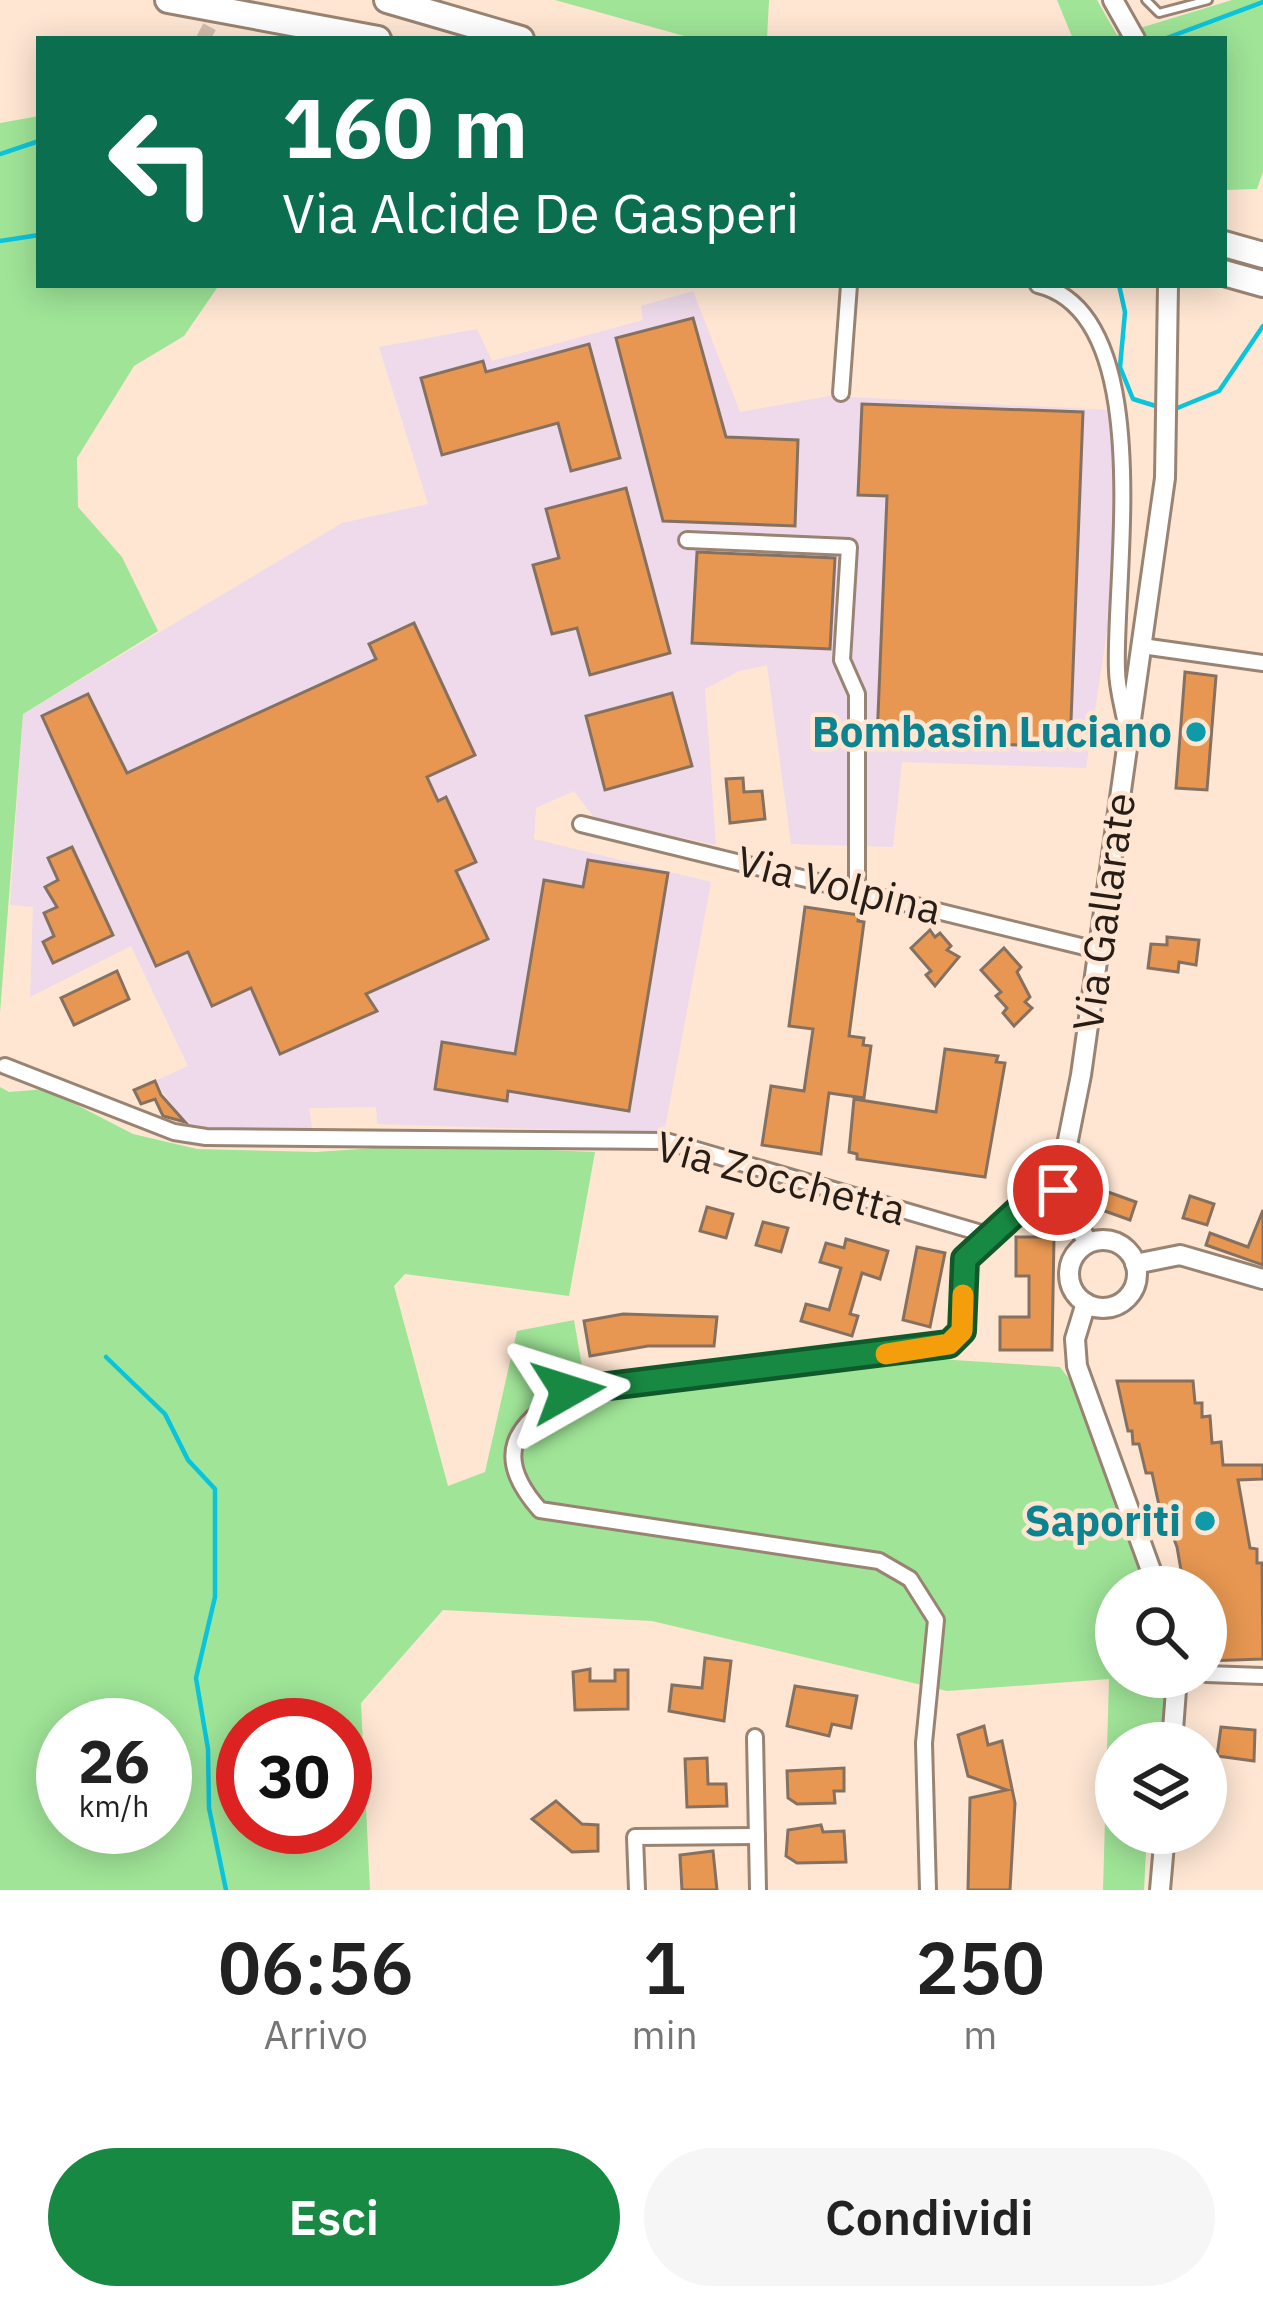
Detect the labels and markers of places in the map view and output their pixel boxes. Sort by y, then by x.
place label: Bombasin Luciano [812,704,1172,759]
marker: Bombasin Luciano [1183,719,1209,745]
pin [1007,1139,1109,1241]
place label: Saporiti [1025,1493,1181,1548]
marker: Saporiti [1192,1508,1218,1534]

